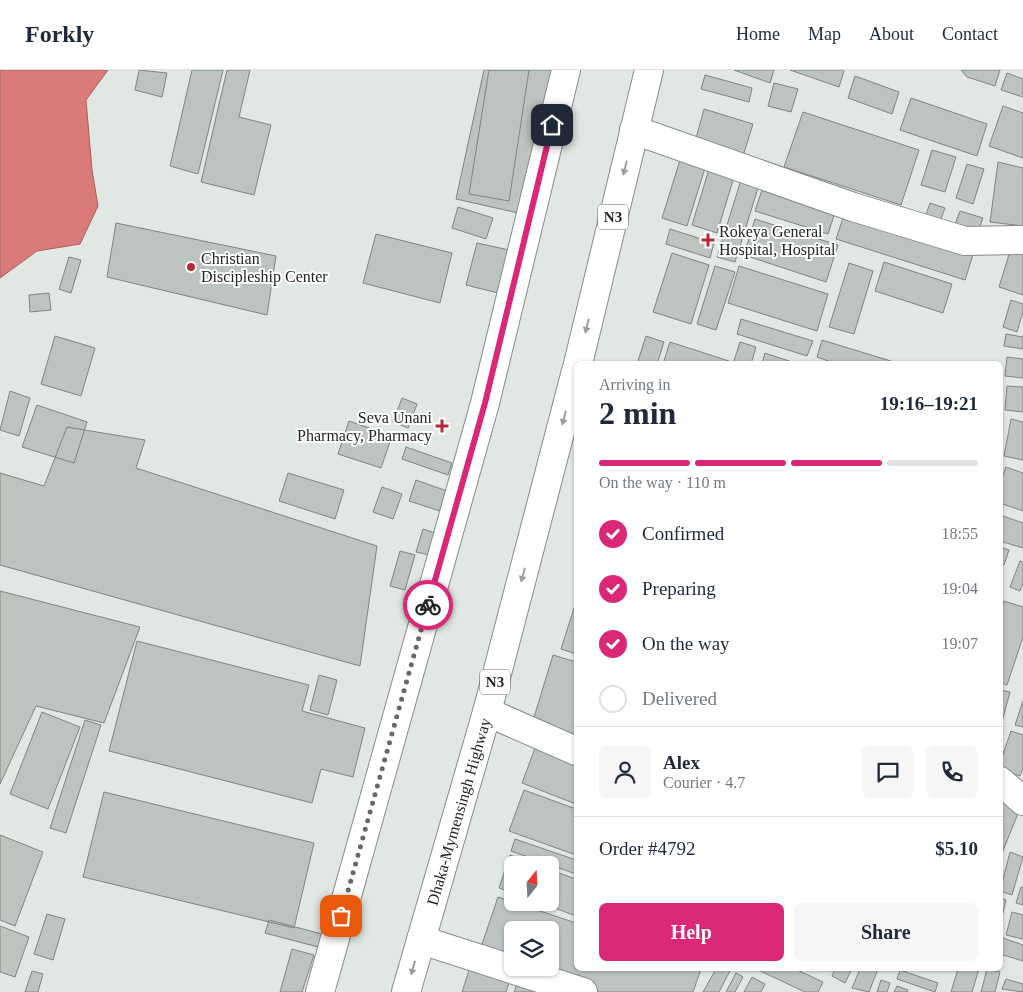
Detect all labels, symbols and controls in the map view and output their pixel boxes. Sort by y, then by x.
text: Forkly [25,21,94,47]
text: Home [736,24,780,44]
text: Map [808,24,841,44]
text: About [869,24,914,44]
text: Contact [942,24,998,44]
pin [531,104,573,146]
icon: home [538,111,566,139]
one-way arrow [621,161,629,176]
road number: N3 [598,204,628,230]
place label: Rokeya General Hospital, Hospital [719,223,836,259]
marker: Rokeya General Hospital, Hospital [701,233,715,247]
place label: Christian Discipleship Center [201,250,328,286]
marker: Christian Discipleship Center [185,261,197,273]
one-way arrow [583,319,591,334]
text: Arriving in [599,376,671,393]
text: 19:16–19:21 [880,393,978,414]
text: 2 min [599,395,676,431]
place label: Seva Unani Pharmacy, Pharmacy [297,409,433,445]
one-way arrow [560,411,568,426]
marker: Seva Unani Pharmacy, Pharmacy [436,420,448,432]
text: On the way · 110 m [599,474,726,491]
icon: check [599,520,627,548]
text: Confirmed [642,523,724,544]
text: 18:55 [942,525,978,542]
one-way arrow [519,568,527,583]
icon: check [599,575,627,603]
text: Preparing [642,578,716,599]
courier [403,580,453,630]
text: 19:04 [942,580,978,597]
icon: bike [414,591,442,619]
icon: check [599,630,627,658]
text: On the way [642,633,730,654]
text: 19:07 [942,635,978,652]
road number: N3 [480,670,510,694]
text: Delivered [642,688,717,709]
street label: Dhaka-Mymensingh Highway [423,716,494,907]
button: person [599,746,651,798]
button: chat [862,746,914,798]
button: phone [926,746,978,798]
text: Alex [663,752,700,773]
text: Courier · 4.7 [663,774,745,791]
text: Order #4792 [599,838,696,859]
text: $5.10 [935,838,978,859]
north arrow [504,856,559,911]
map controls [504,856,559,976]
pin [320,895,362,937]
icon: bag [327,902,355,930]
button: Help [599,903,784,961]
button: Share [794,903,978,961]
button: layers [504,921,559,976]
one-way arrow [409,960,417,975]

